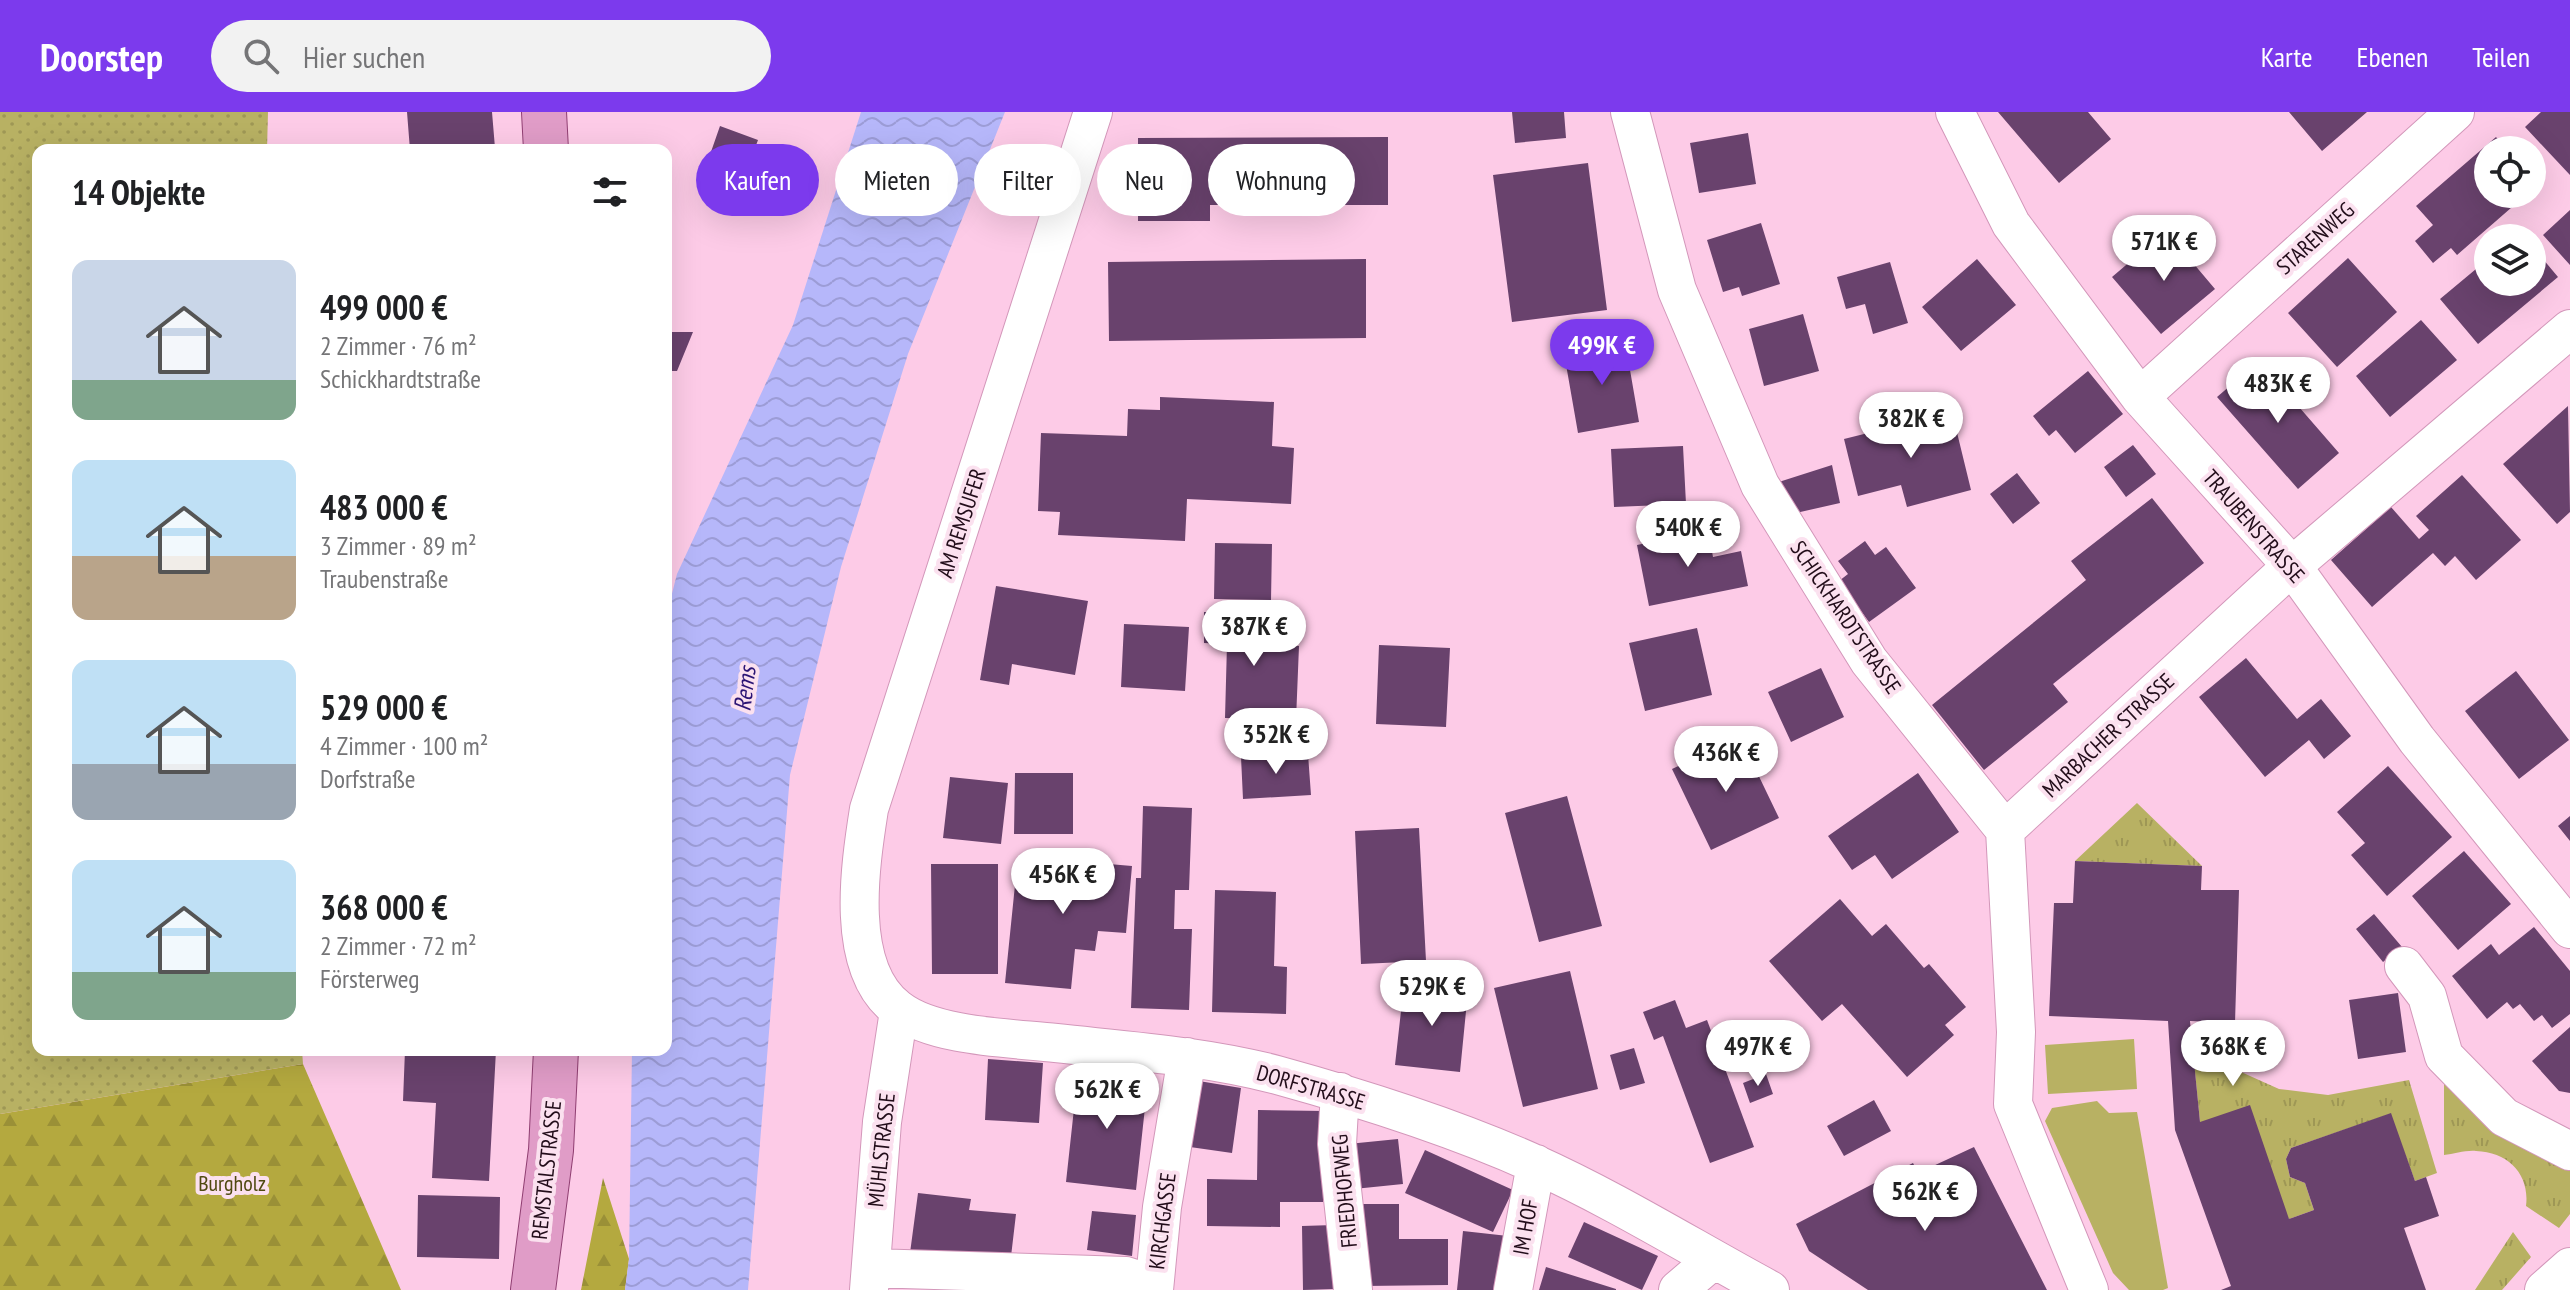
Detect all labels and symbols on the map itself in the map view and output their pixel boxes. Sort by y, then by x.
street label: STARENWEG [2270,196,2360,280]
pin: 571K € [2099,215,2229,283]
pin: 499K € [1537,319,1667,387]
pin: 483K € [2213,357,2343,425]
pin: 382K € [1846,392,1976,460]
street label: TRAUBENSTRASSE [2197,463,2311,589]
street label: AM REMSUFER [930,465,992,581]
pin: 540K € [1623,501,1753,569]
street label: SCHICKHARDTSTRASSE [1784,535,1908,699]
pin: 387K € [1189,600,1319,668]
water label: Rems [726,662,763,713]
street label: MARBACHER STRASSE [2036,667,2180,803]
pin: 352K € [1211,708,1341,776]
pin: 436K € [1661,726,1791,794]
pin: 456K € [998,848,1128,916]
pin: 529K € [1367,960,1497,1028]
pin: 497K € [1693,1020,1823,1088]
pin: 368K € [2168,1020,2298,1088]
street label: DORFSTRASSE [1254,1058,1368,1116]
pin: 562K € [1042,1063,1172,1131]
street label: MÜHLSTRASSE [861,1092,901,1208]
street label: REMSTALSTRASSE [525,1099,567,1241]
street label: FRIEDHOFWEG [1325,1133,1363,1249]
pin: 562K € [1860,1165,1990,1233]
park label: Burgholz [198,1169,266,1197]
street label: KIRCHGASSE [1142,1171,1182,1271]
street label: IM HOF [1506,1197,1544,1257]

